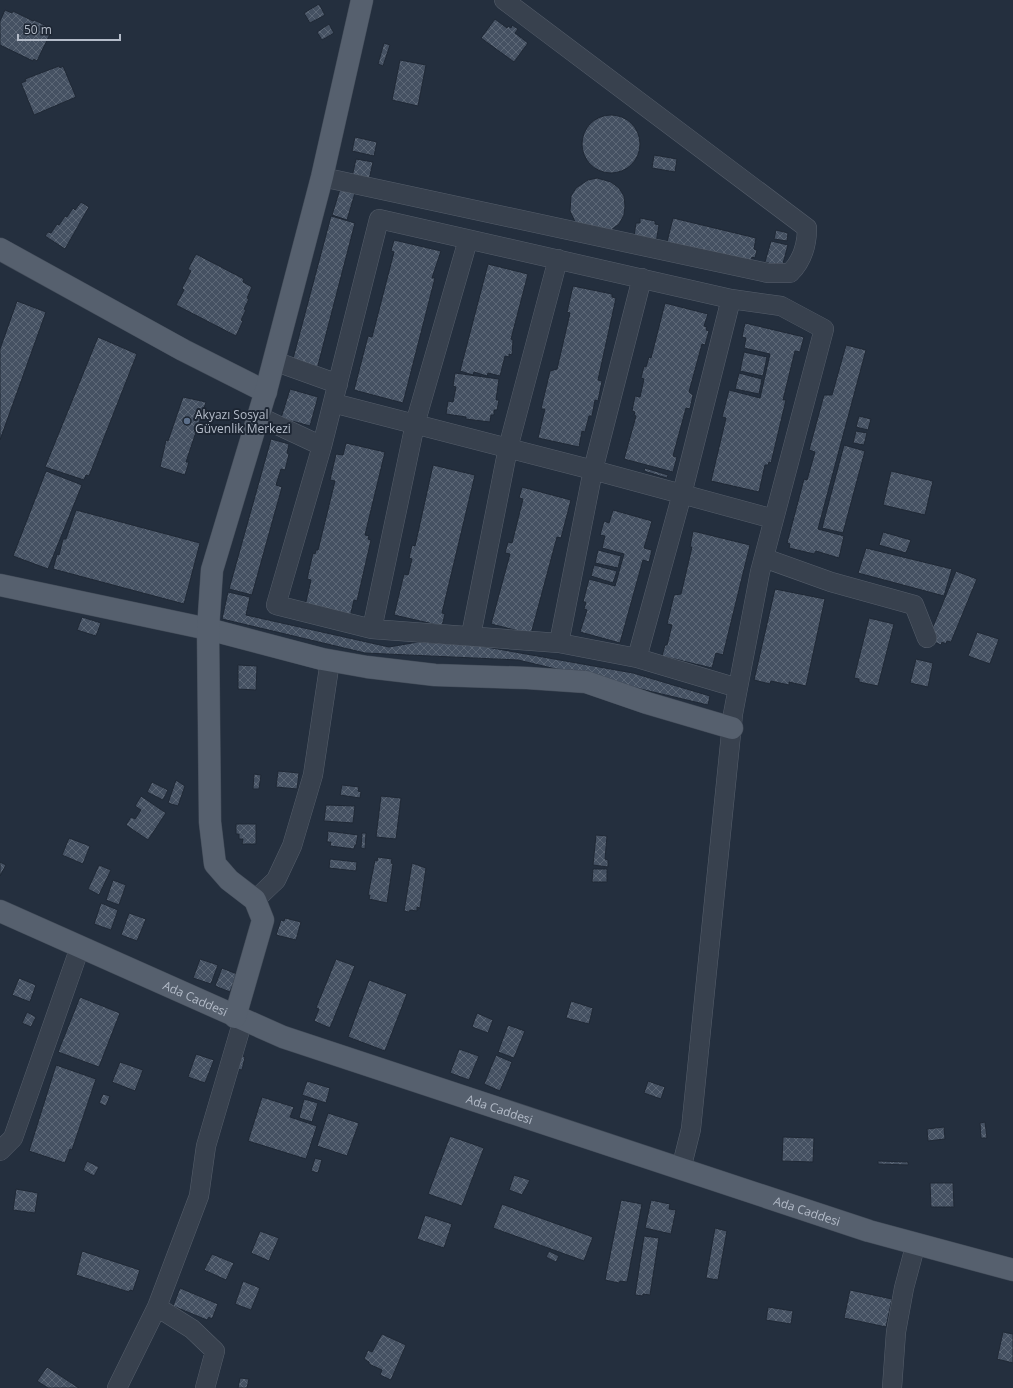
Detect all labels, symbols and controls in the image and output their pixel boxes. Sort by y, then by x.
scale bar [18,16,120,42]
text: 50 m [24,21,52,38]
place label: Akyazı Sosyal Güvenlik Merkezi [195,406,291,437]
marker: Akyazı Sosyal Güvenlik Merkezi [182,416,192,426]
street label: Ada Caddesi [160,976,231,1020]
street label: Ada Caddesi [464,1090,535,1128]
street label: Ada Caddesi [772,1192,843,1229]

